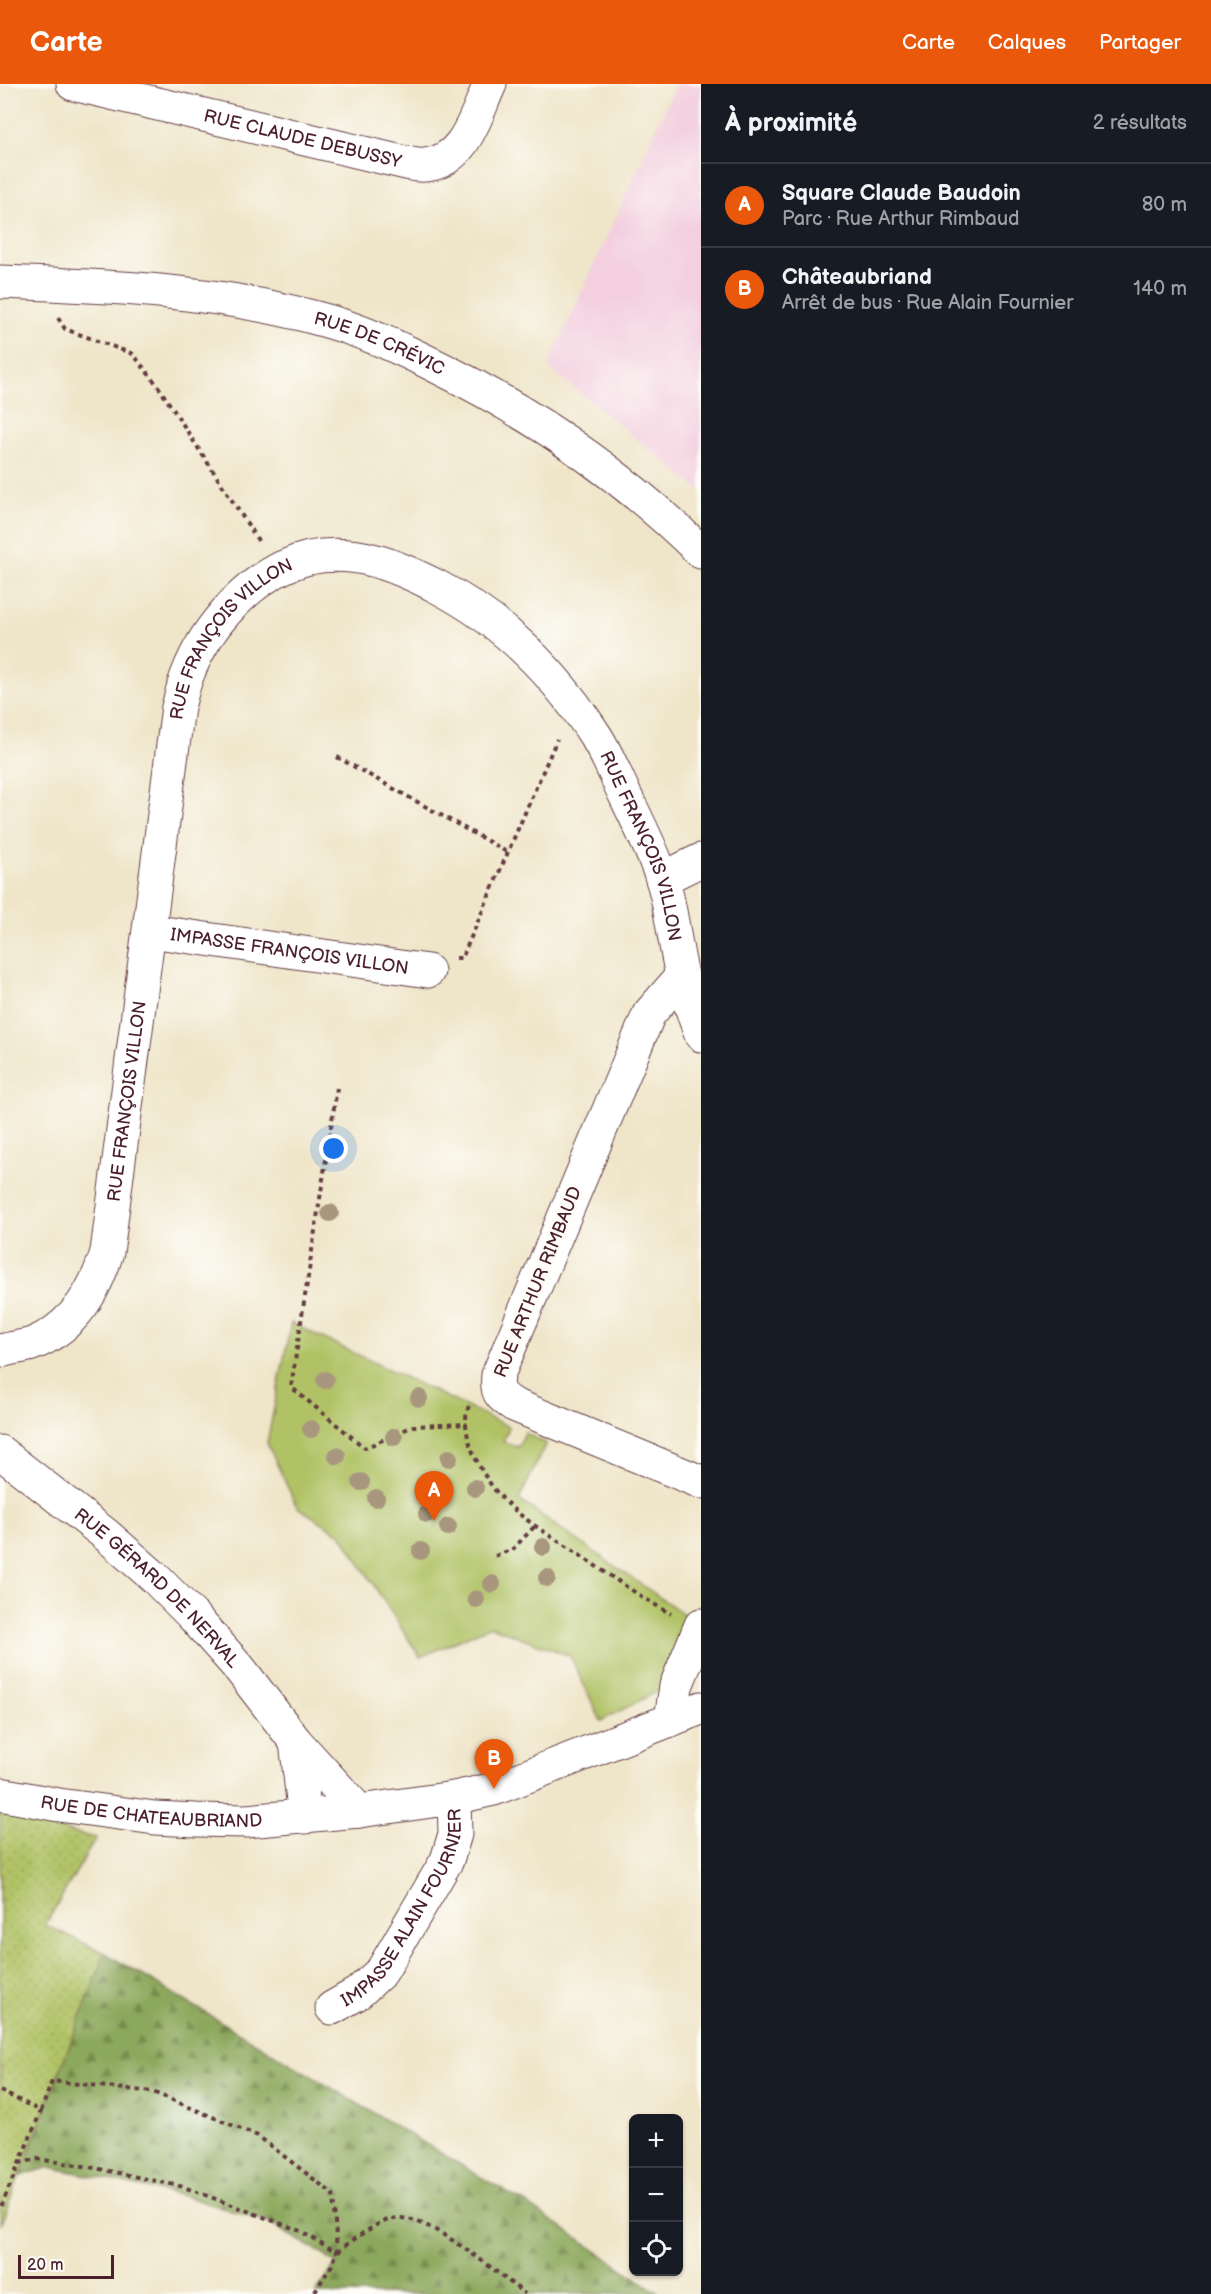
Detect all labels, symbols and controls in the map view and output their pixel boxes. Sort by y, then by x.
text: Carte [30,26,103,59]
text: Carte [902,30,955,55]
text: Calques [988,30,1066,55]
text: Partager [1099,30,1181,55]
street label: RUE CLAUDE DEBUSSY [202,105,404,172]
text: À proximité [725,108,857,139]
text: 2 résultats [1093,111,1187,135]
text: Square Claude Baudoin [782,180,1021,207]
text: A [738,193,751,217]
text: 80 m [1142,193,1187,217]
text: Parc · Rue Arthur Rimbaud [782,207,1020,231]
text: Châteaubriand [782,264,932,291]
text: B [737,277,752,301]
text: 140 m [1133,277,1187,301]
text: Arrêt de bus · Rue Alain Fournier [782,291,1073,315]
street label: RUE DE CRÉVIC [312,307,448,379]
street label: RUE FRANÇOIS VILLON [166,554,296,721]
street label: RUE FRANÇOIS VILLON [596,748,686,943]
street label: IMPASSE FRANÇOIS VILLON [169,924,410,979]
street label: RUE FRANÇOIS VILLON [103,999,150,1203]
your location [319,1134,348,1163]
street label: RUE ARTHUR RIMBAUD [490,1183,586,1381]
pin: A [414,1472,454,1521]
street label: RUE GÉRARD DE NERVAL [70,1504,244,1672]
pin: B [474,1740,514,1789]
street label: RUE DE CHATEAUBRIAND [39,1791,263,1832]
street label: IMPASSE ALAIN FOURNIER [337,1808,465,2011]
map controls [629,2114,683,2276]
button: + [629,2114,683,2168]
button: − [629,2168,683,2222]
button: locate [629,2222,683,2276]
scale bar [18,2252,114,2280]
text: 20 m [27,2256,63,2275]

